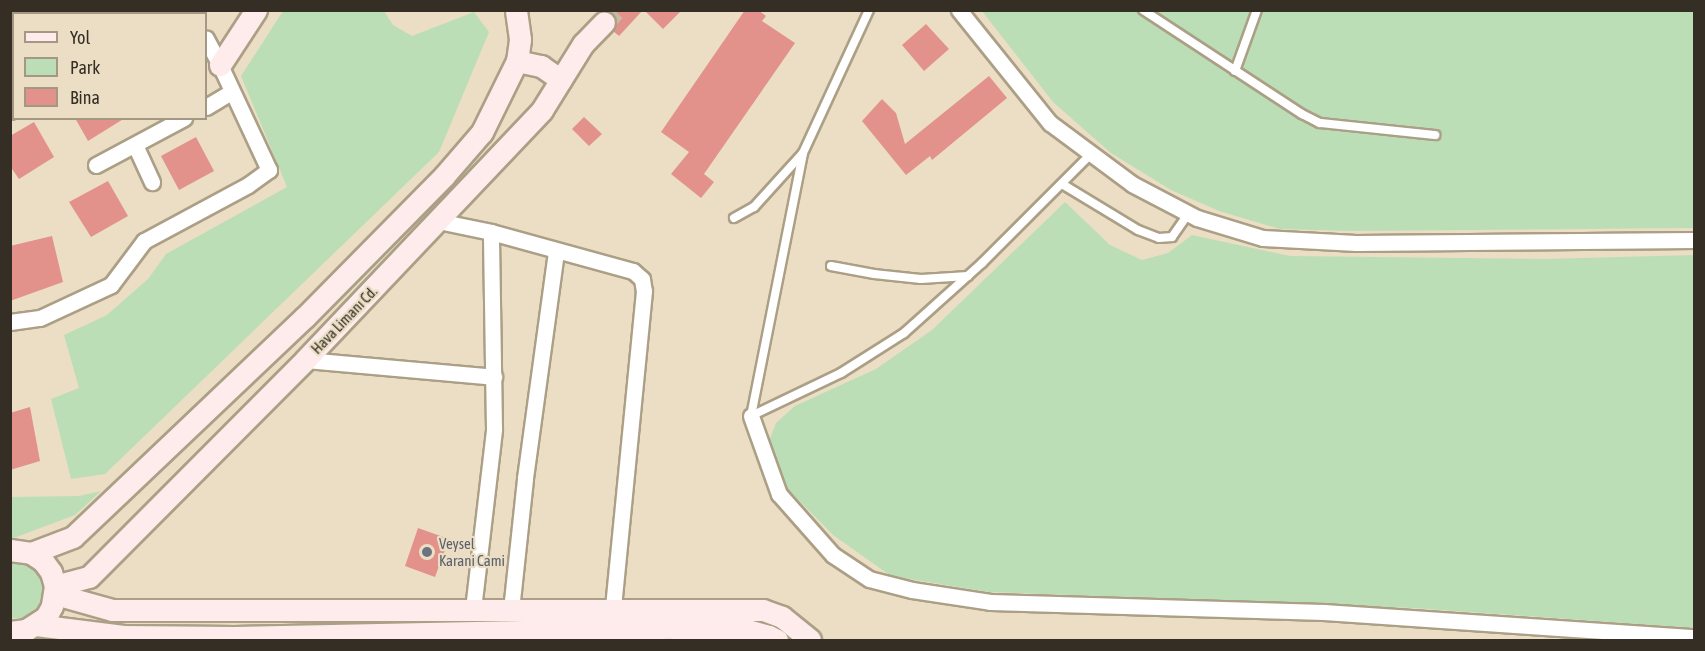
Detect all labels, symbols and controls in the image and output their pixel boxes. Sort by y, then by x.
legend [12,12,207,120]
text: Yol [70,27,90,48]
text: Park [70,57,100,78]
text: Bina [70,87,100,108]
street label: Hava Limanı Cd. [307,282,381,358]
place label: Veysel Karani Cami [439,534,505,569]
marker: Veysel Karani Cami [420,545,434,559]

